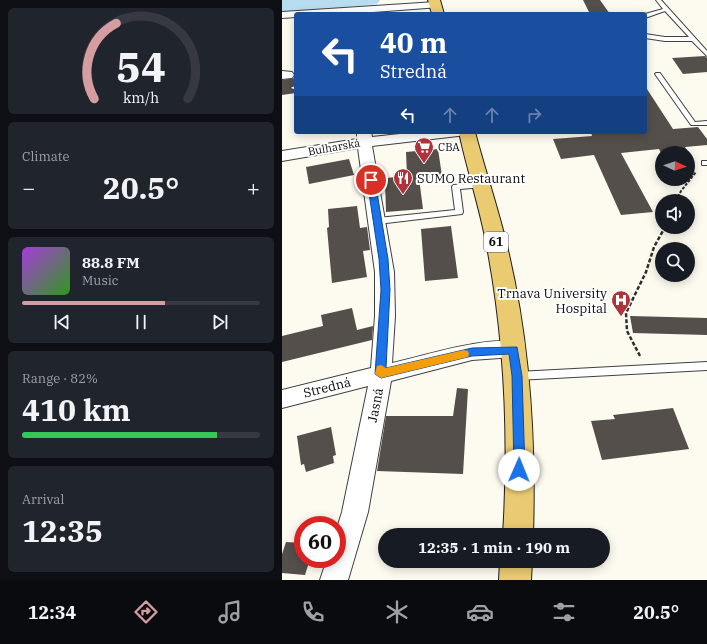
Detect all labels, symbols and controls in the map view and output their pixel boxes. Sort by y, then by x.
text: 40 m [380,24,447,61]
icon: left [314,28,366,80]
text: 54 [116,39,166,93]
text: Stredná [380,60,447,83]
text: km/h [123,88,159,107]
icon: left [397,104,419,126]
icon: ahead [439,104,461,126]
icon: ahead [481,104,503,126]
icon: right [523,104,545,126]
street label: Bulharská [307,136,361,158]
supermarket icon: CBA [413,136,435,164]
place label: CBA [438,140,460,154]
north arrow [655,146,695,186]
map controls [655,146,695,282]
text: Climate [22,148,69,165]
pin [354,163,388,197]
restaurant icon: SUMO Restaurant [392,167,414,195]
text: 20.5° [103,168,179,207]
icon: arrive [360,169,382,191]
place label: SUMO Restaurant [417,170,525,187]
text: − [22,173,35,202]
text: + [247,173,260,202]
button: sound [655,194,695,234]
road number: 61 [484,232,508,252]
button: search [655,242,695,282]
text: 88.8 FM [82,253,140,272]
text: Music [82,272,119,289]
place label: Trnava University Hospital [497,285,607,317]
hospital icon: Trnava University Hospital [610,289,632,317]
icon: previous [51,311,73,333]
icon: pause [130,311,152,333]
icon: next [209,311,231,333]
text: Range · 82% [22,370,98,387]
street label: Stredná [302,373,353,402]
street label: Jasná [364,386,387,424]
text: 410 km [22,390,131,429]
position arrow [498,449,540,491]
text: Arrival [22,491,64,508]
text: 12:35 [22,511,103,550]
speed limit sign: 60 [294,516,346,568]
text: 12:35 · 1 min · 190 m [418,538,570,557]
icon: directions [132,598,160,626]
icon: music [216,598,244,626]
icon: phone [299,598,327,626]
icon: climate [383,598,411,626]
icon: car [466,598,494,626]
icon: filters [550,598,578,626]
text: 12:34 [28,601,76,624]
text: 20.5° [633,601,679,624]

